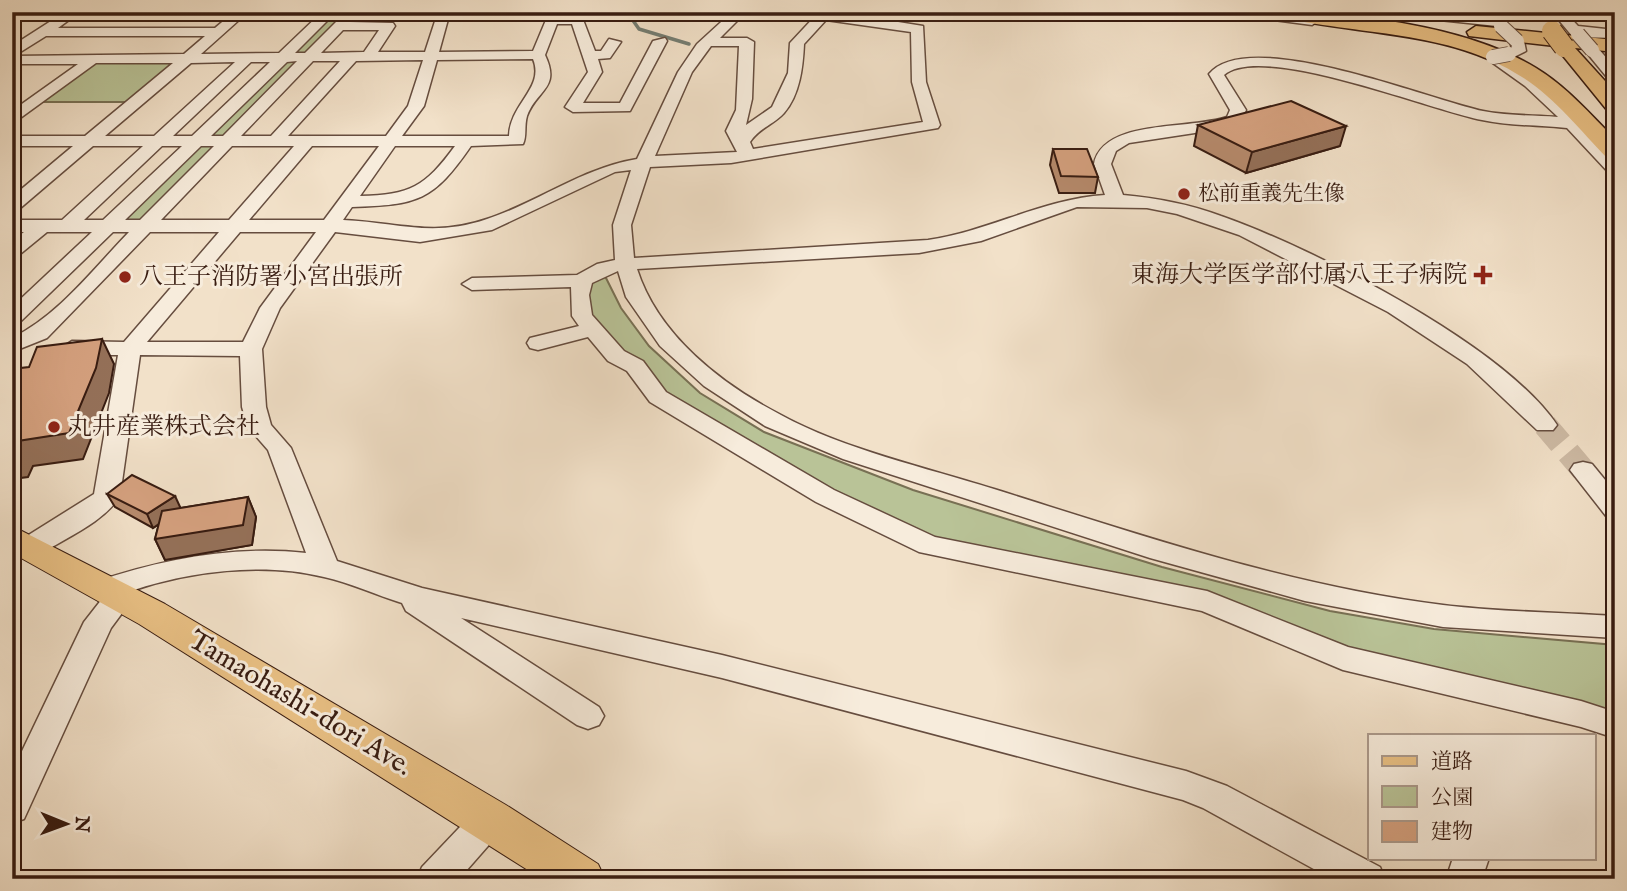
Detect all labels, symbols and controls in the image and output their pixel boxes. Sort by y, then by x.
place label: 松前重義先生像 [1198,181,1345,208]
marker: 松前重義先生像 [1176,186,1192,202]
place label: 東海大学医学部付属八王子病院 [1131,260,1467,291]
place label: 八王子消防署小宮出張所 [139,262,403,293]
marker: 東海大学医学部付属八王子病院 [1473,265,1493,285]
marker: 八王子消防署小宮出張所 [117,269,133,285]
place label: 丸井産業株式会社 [68,412,260,443]
marker: 丸井産業株式会社 [46,419,62,435]
street label: Tamaohashi-dori Ave. [182,623,418,785]
legend [1368,734,1596,860]
text: 道路 [1431,749,1473,776]
text: 公園 [1431,785,1473,812]
north arrow [32,790,102,860]
text: N [69,815,93,833]
text: 建物 [1431,819,1473,846]

